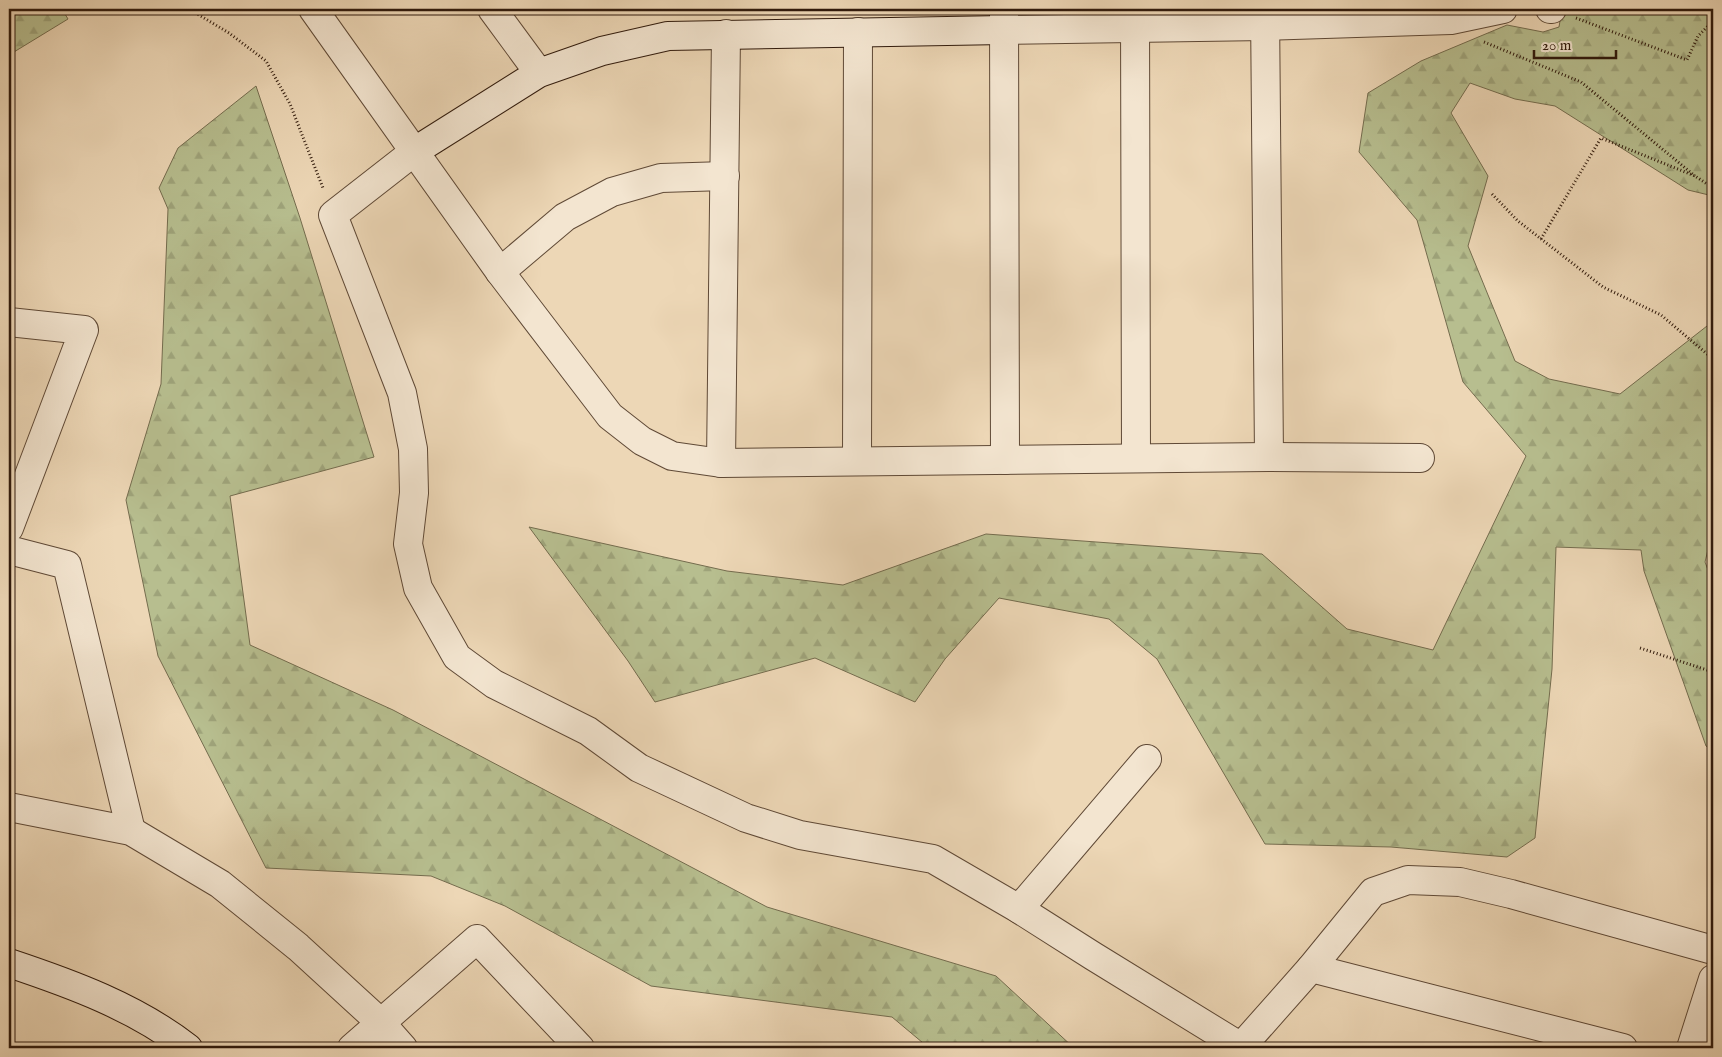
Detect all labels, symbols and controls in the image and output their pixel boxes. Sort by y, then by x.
scale bar [1534,28,1617,60]
text: 20 m [1542,36,1572,55]

